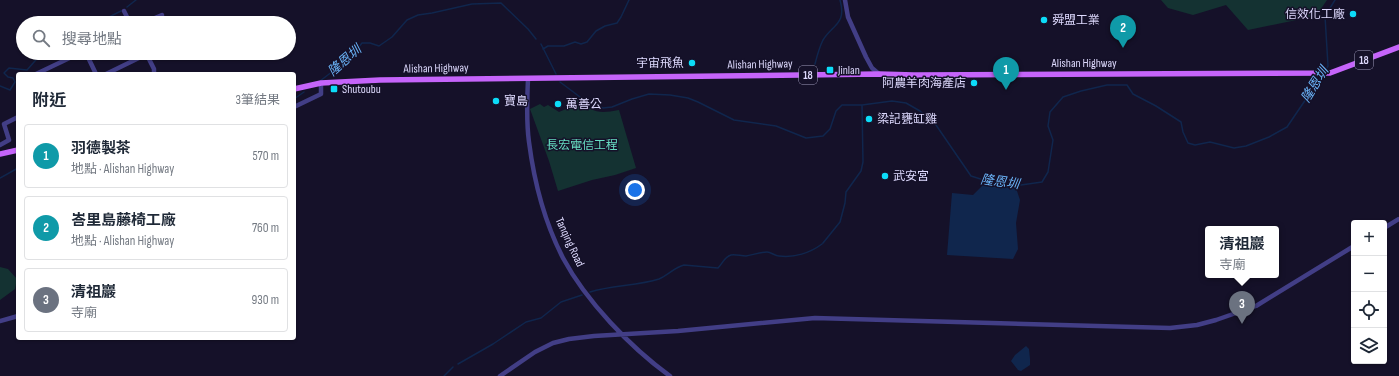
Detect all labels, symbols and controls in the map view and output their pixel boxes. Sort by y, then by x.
place label: 信效化工廠 [1285,7,1345,22]
marker: 信效化工廠 [1348,9,1358,19]
place label: 舜盟工業 [1052,13,1100,28]
marker: 舜盟工業 [1039,15,1049,25]
pin: 2 [1110,15,1136,48]
search box [16,16,296,60]
icon: search [30,27,52,49]
text: 搜尋地點 [62,30,122,49]
water label: 隆恩圳 [325,41,366,80]
road number: 18 [1355,51,1373,69]
place label: 宇宙飛魚 [636,56,684,71]
street label: Alishan Highway [726,56,793,73]
street label: Alishan Highway [1050,56,1117,71]
pin: 1 [993,57,1019,90]
marker: 宇宙飛魚 [687,58,697,68]
street label: Alishan Highway [402,60,469,77]
water label: 隆恩圳 [1298,62,1333,105]
place label: Jinlan [837,63,860,78]
marker: Jinlan [825,65,835,75]
road number: 18 [799,66,817,84]
place label: 阿農羊肉海產店 [882,76,966,91]
marker: 阿農羊肉海產店 [969,78,979,88]
place label: Shutoubu [342,82,381,97]
marker: Shutoubu [329,84,339,94]
text: 附近 [32,91,66,111]
text: 3筆結果 [236,92,280,108]
place label: 寶島 [504,94,528,109]
marker: 寶島 [491,96,501,106]
place label: 萬善公 [566,97,602,112]
marker: 萬善公 [553,99,563,109]
place label: 梁記甕缸雞 [877,112,937,127]
marker: 梁記甕缸雞 [864,114,874,124]
park label: 長宏電信工程 [546,138,618,153]
text: 羽德製茶 [71,139,131,158]
text: 1 [43,148,49,164]
text: 570 m [252,148,279,164]
text: 地點 · Alishan Highway [71,161,174,177]
place label: 武安宮 [893,169,929,184]
marker: 武安宮 [880,171,890,181]
water label: 隆恩圳 [979,171,1022,193]
your location [625,180,645,200]
text: 峇里島藤椅工廠 [71,211,176,230]
street label: Tanqing Road [552,215,588,269]
text: 2 [43,220,49,236]
text: 760 m [252,220,279,236]
map controls [1351,220,1387,364]
button: + [1351,220,1387,256]
popup [1205,226,1279,278]
text: 地點 · Alishan Highway [71,233,174,249]
text: 清祖巖 [1219,235,1265,254]
button: − [1351,256,1387,292]
text: 寺廟 [1219,257,1246,273]
text: 清祖巖 [71,283,116,302]
pin: 3 [1229,291,1255,324]
text: 3 [43,292,49,308]
text: 930 m [252,292,279,308]
button: locate [1351,292,1387,328]
text: 寺廟 [71,305,97,321]
button: layers [1351,328,1387,364]

